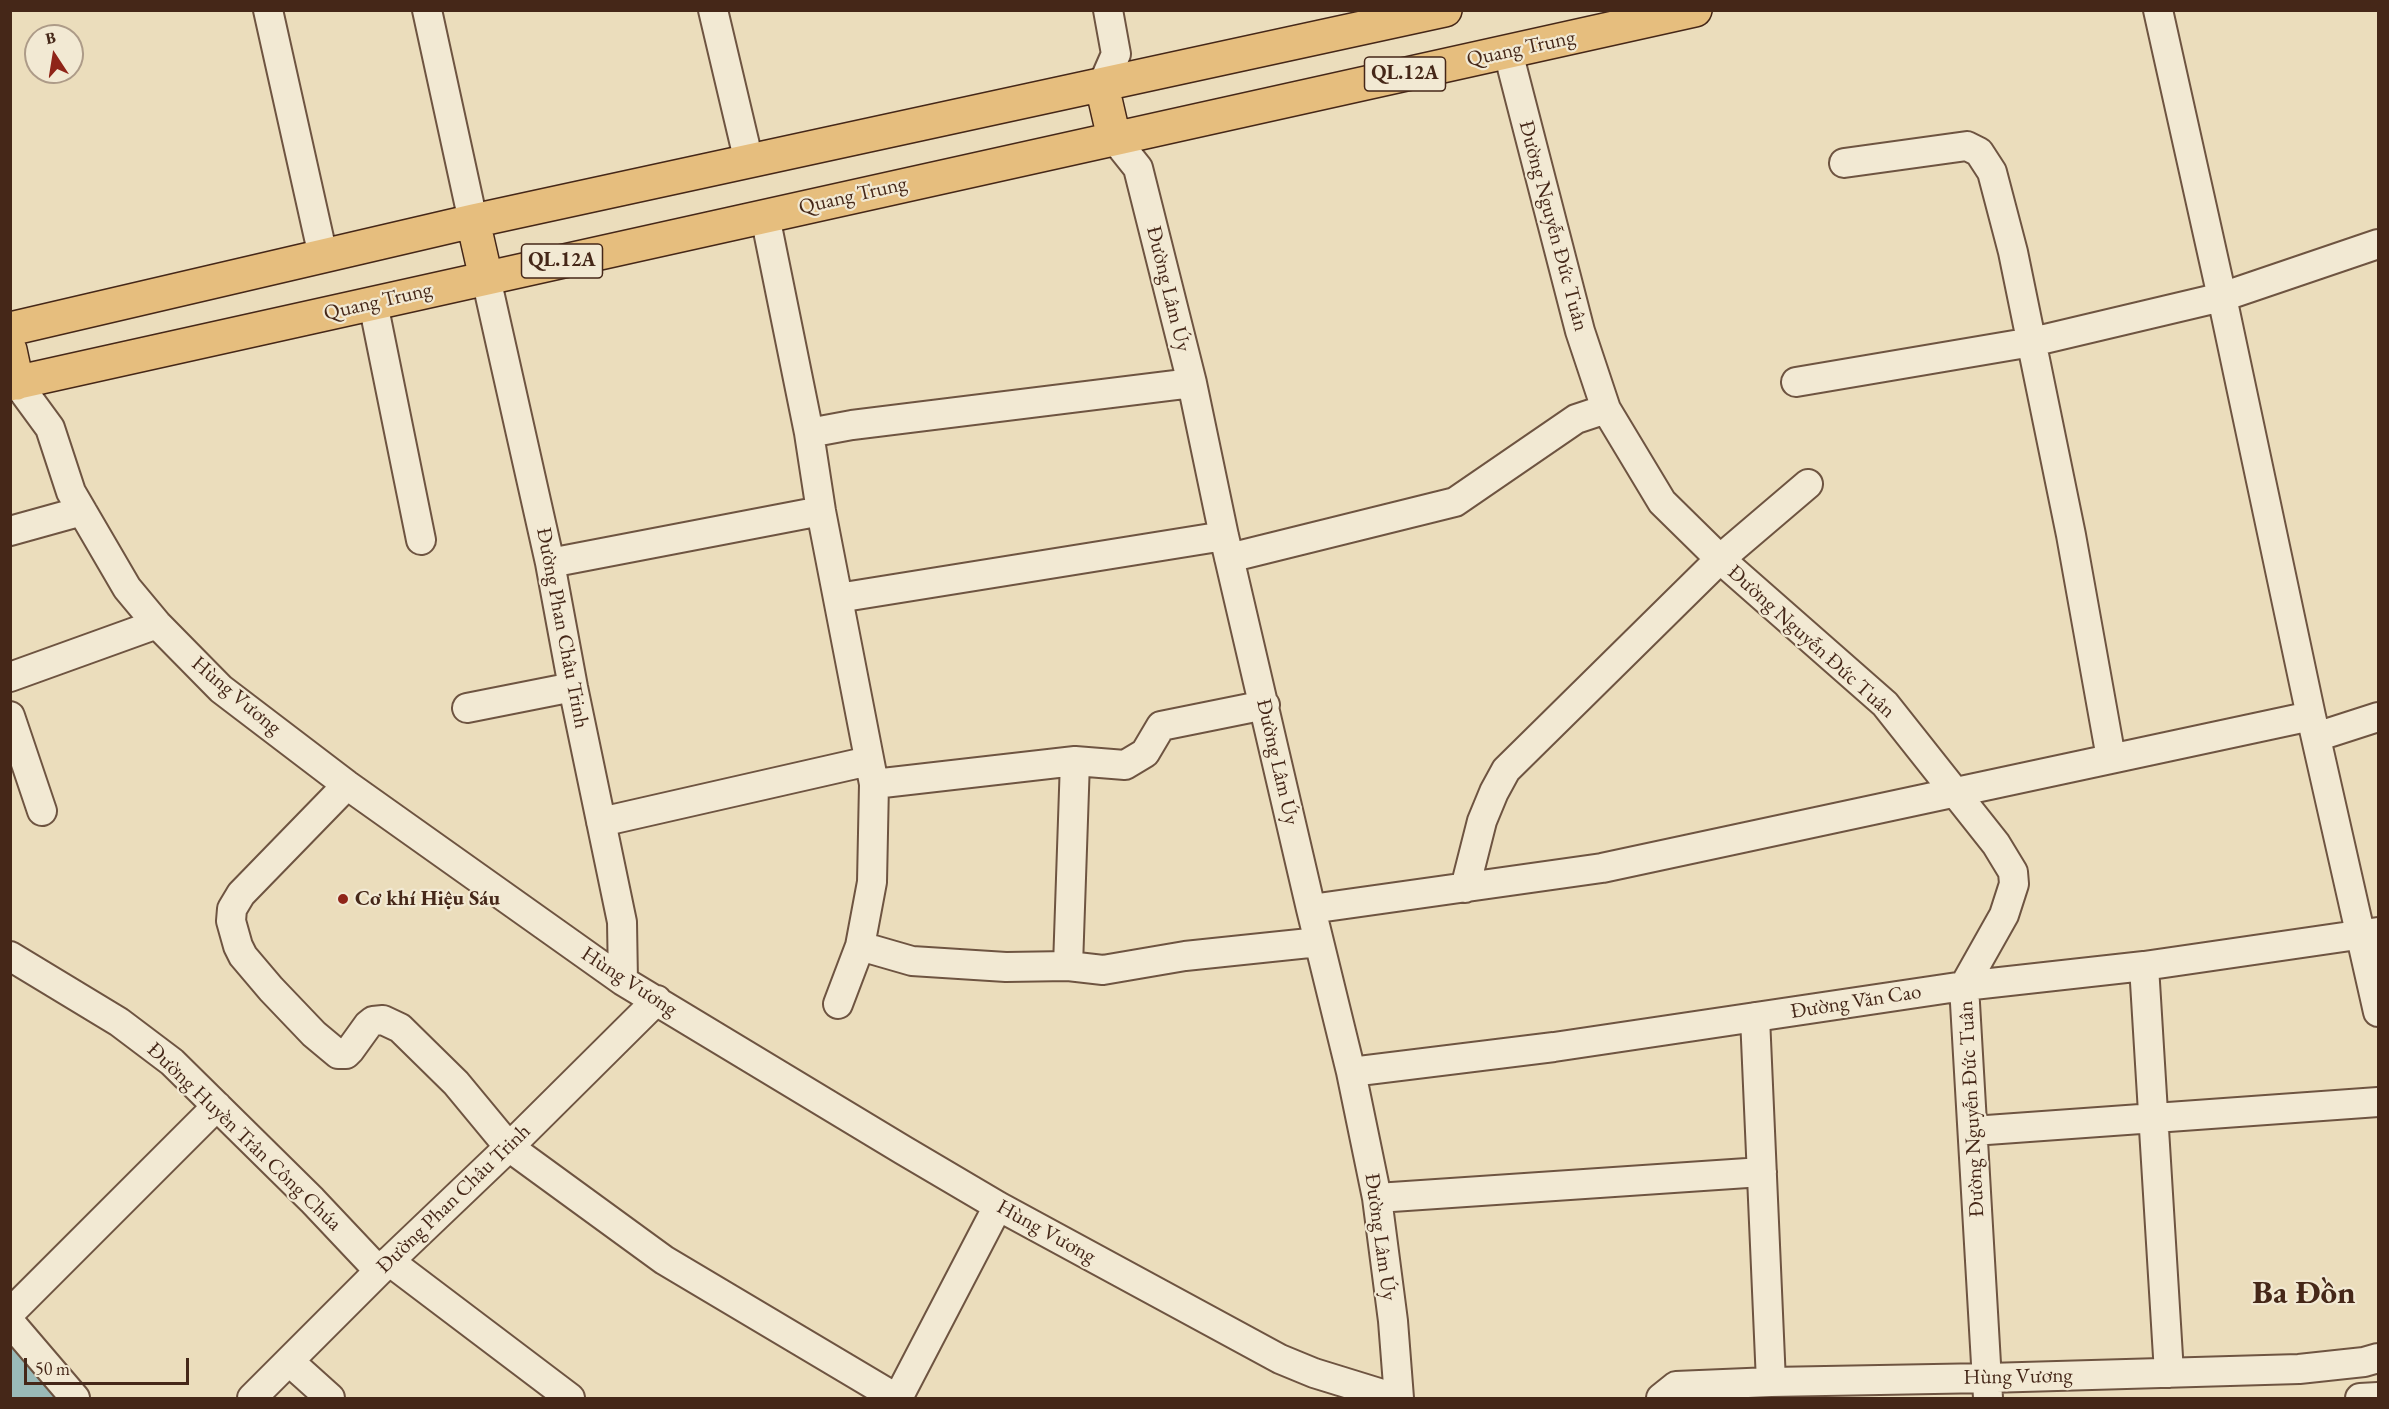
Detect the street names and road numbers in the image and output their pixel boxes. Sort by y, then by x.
street label: Quang Trung [1465,25,1577,73]
road number: QL.12A [1364,57,1446,91]
street label: Đường Nguyễn Đức Tuân [1513,118,1593,334]
street label: Quang Trung [796,171,910,221]
street label: Đường Lâm Úy [1140,224,1196,354]
road number: QL.12A [522,244,602,278]
street label: Quang Trung [321,277,435,327]
street label: Đường Phan Châu Trinh [530,525,594,731]
street label: Đường Nguyễn Đức Tuân [1722,560,1900,724]
street label: Hùng Vương [186,651,286,741]
street label: Đường Lâm Úy [1250,697,1304,827]
street label: Hùng Vương [576,942,682,1022]
street label: Đường Văn Cao [1789,979,1923,1025]
street label: Đường Nguyễn Đức Tuân [1954,1000,1990,1218]
street label: Đường Huyền Trân Công Chúa [142,1037,346,1237]
street label: Đường Phan Châu Trinh [372,1119,536,1279]
street label: Đường Lâm Úy [1359,1172,1401,1302]
street label: Hùng Vương [992,1194,1100,1270]
street label: Hùng Vương [1963,1363,2073,1391]

